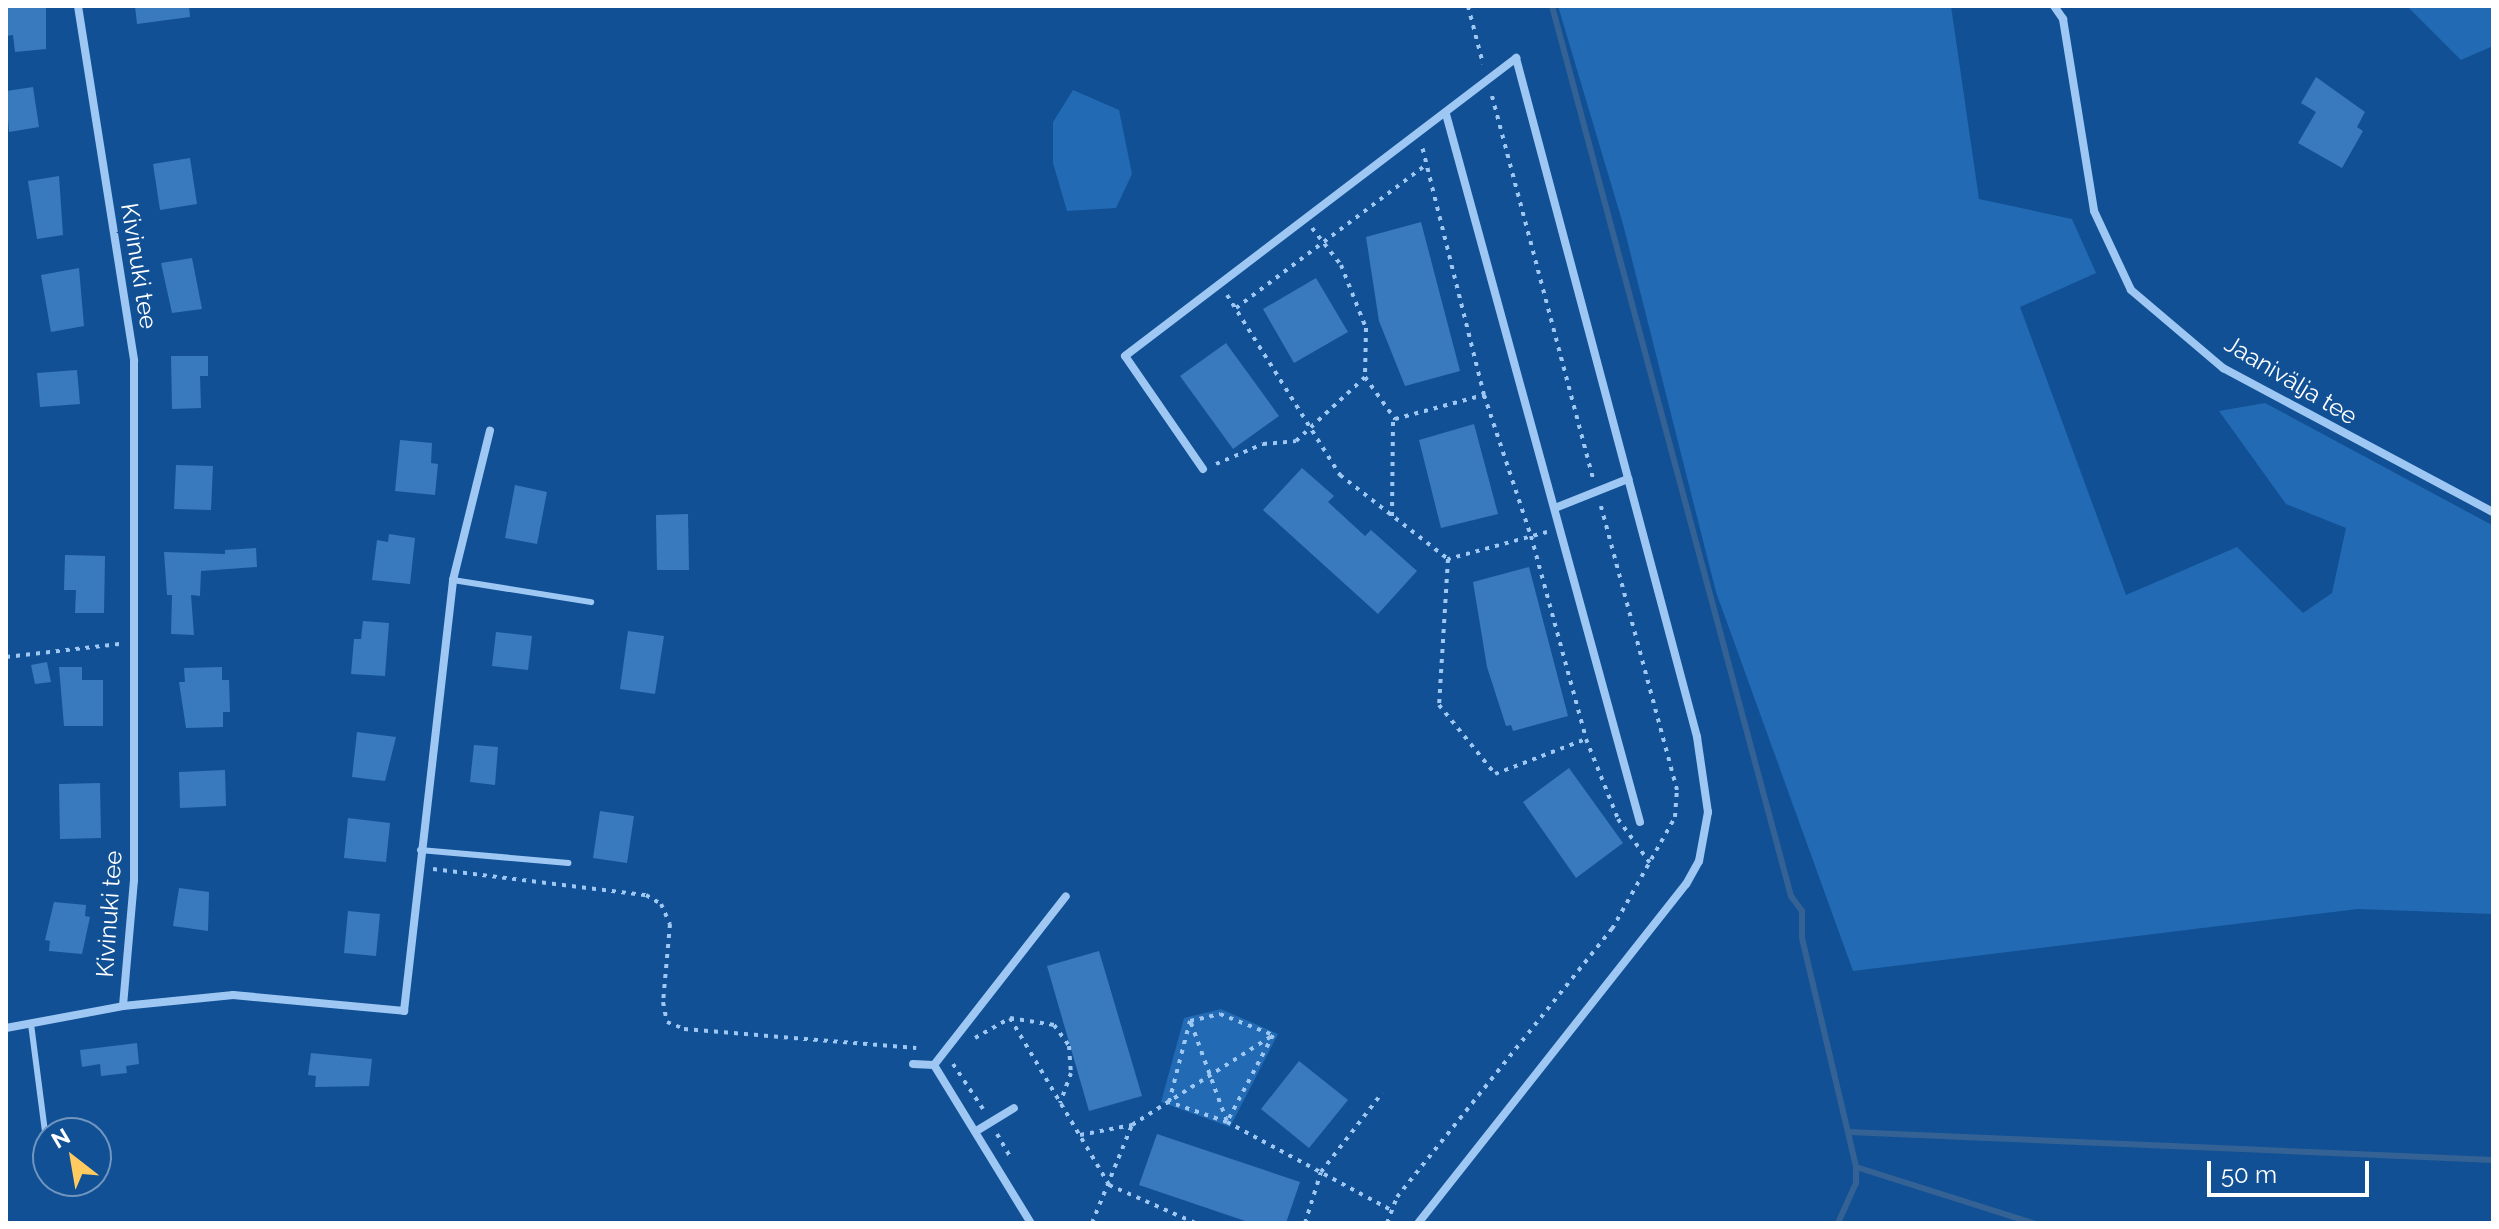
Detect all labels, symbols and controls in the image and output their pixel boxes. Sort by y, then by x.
street label: Kivinuki tee [115,201,163,331]
street label: Jaanivälja tee [2220,329,2362,431]
street label: Kivinuki tee [90,850,128,978]
north arrow [32,1117,112,1197]
text: N [47,1123,75,1154]
scale bar [2211,1145,2373,1195]
text: 50 m [2221,1160,2277,1189]

